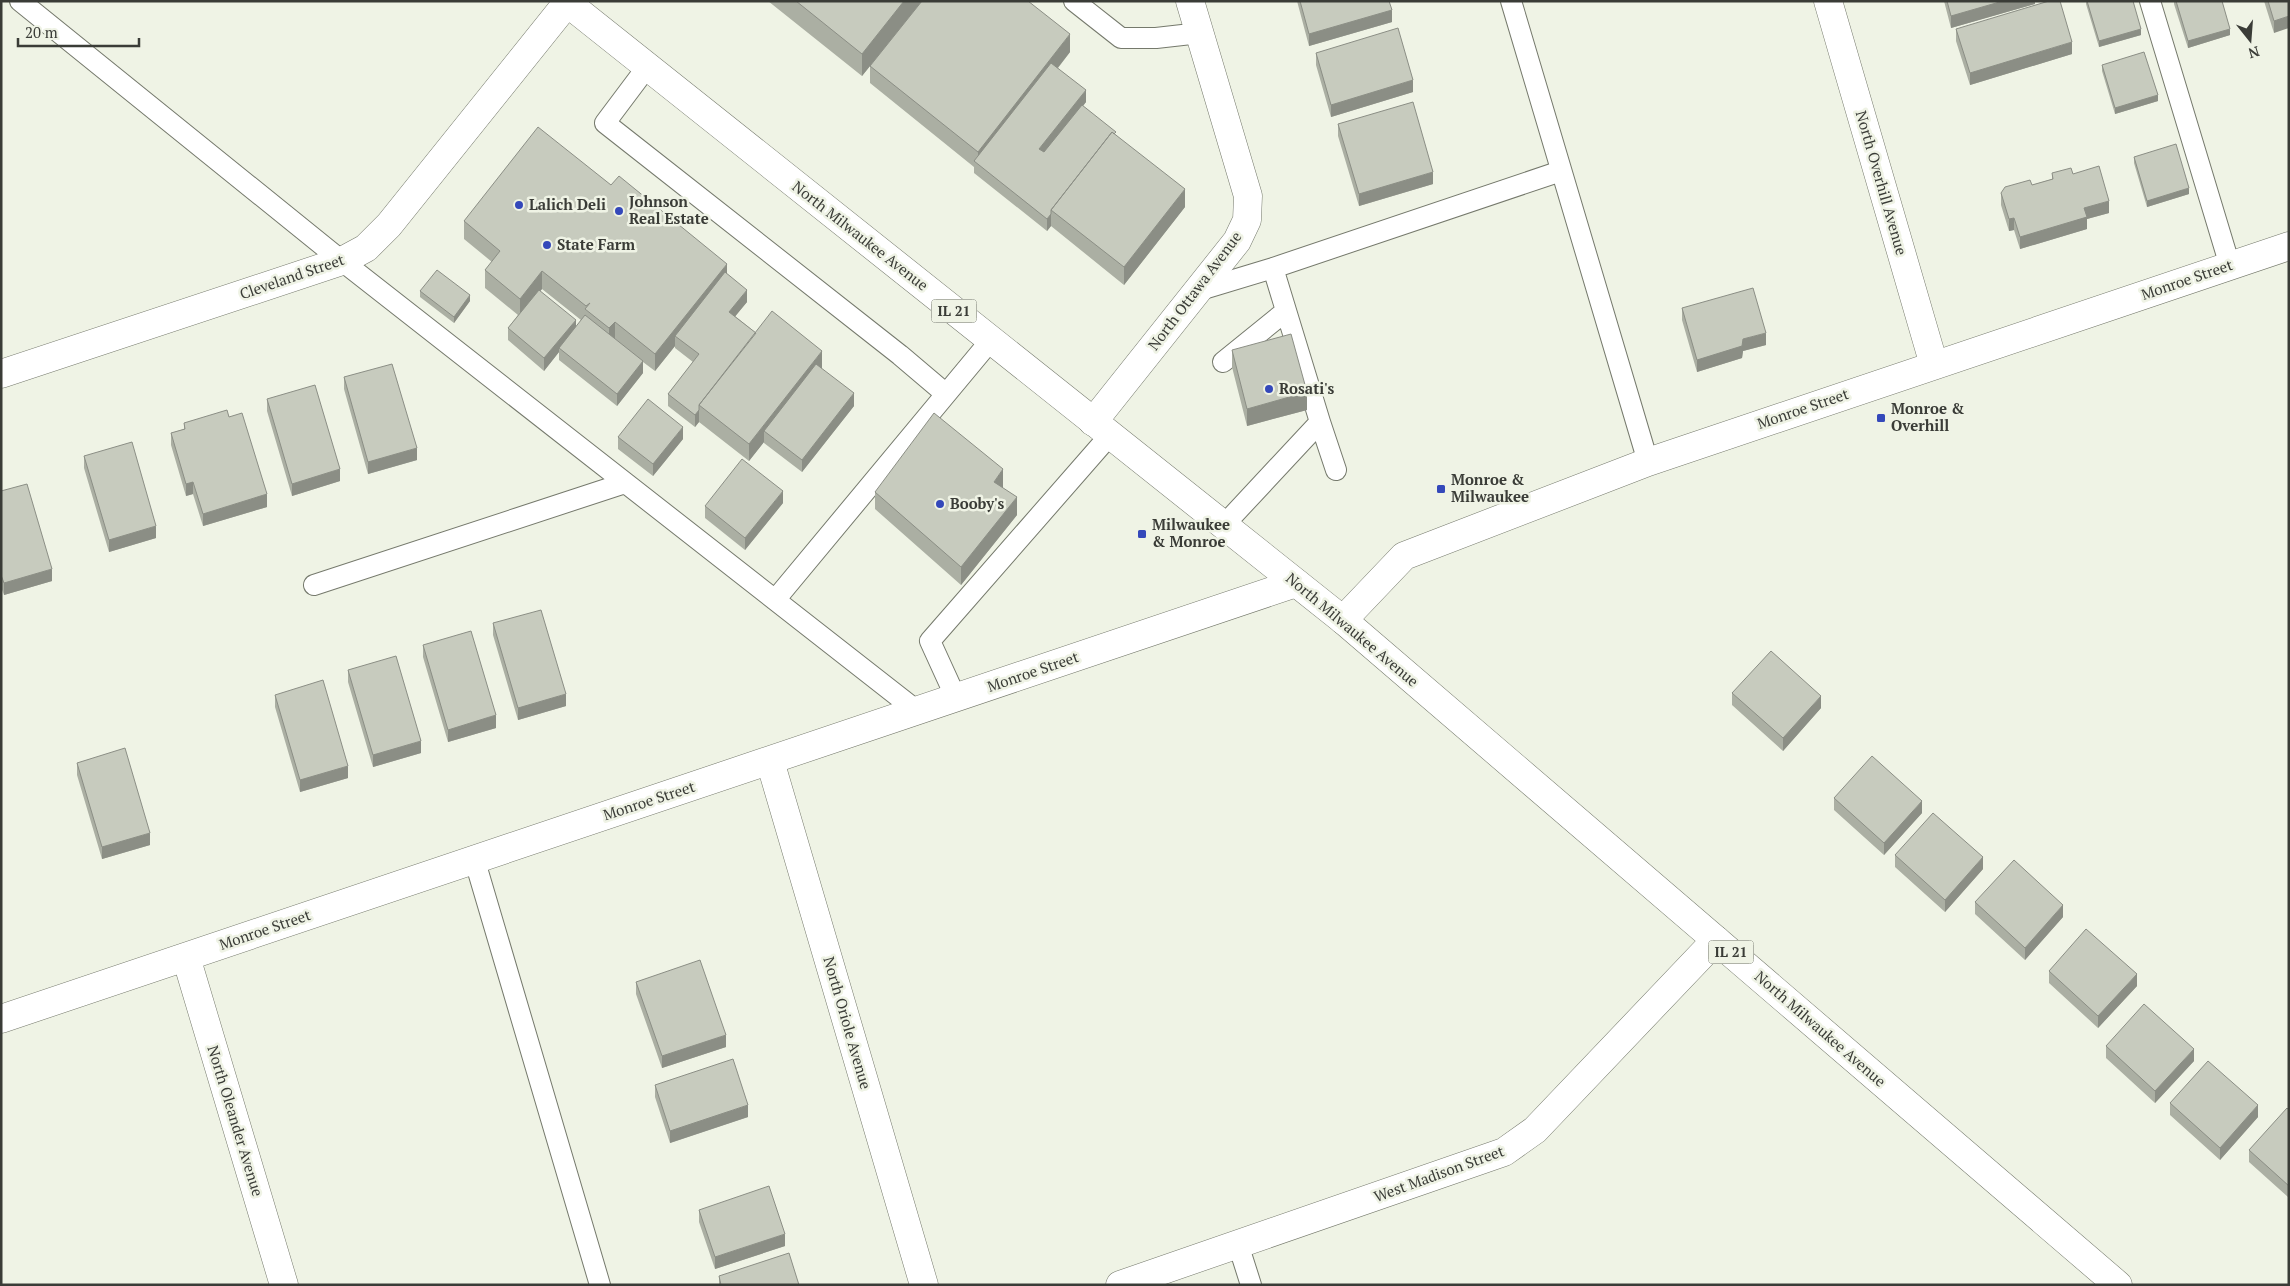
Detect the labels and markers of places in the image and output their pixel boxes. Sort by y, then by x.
place label: Johnson Real Estate [629,191,709,228]
place label: Lalich Deli [529,194,606,214]
marker: Lalich Deli [513,199,525,211]
marker: Johnson Real Estate [613,205,625,217]
place label: State Farm [557,234,635,254]
marker: State Farm [541,239,553,251]
place label: Rosati's [1279,378,1334,398]
marker: Rosati's [1263,383,1275,395]
place label: Monroe & Overhill [1891,398,1964,435]
marker: Monroe & Overhill [1875,412,1887,424]
place label: Monroe & Milwaukee [1451,469,1529,506]
marker: Monroe & Milwaukee [1435,483,1447,495]
place label: Booby's [950,493,1004,513]
marker: Booby's [934,498,946,510]
place label: Milwaukee & Monroe [1152,514,1230,551]
marker: Milwaukee & Monroe [1136,528,1148,540]

